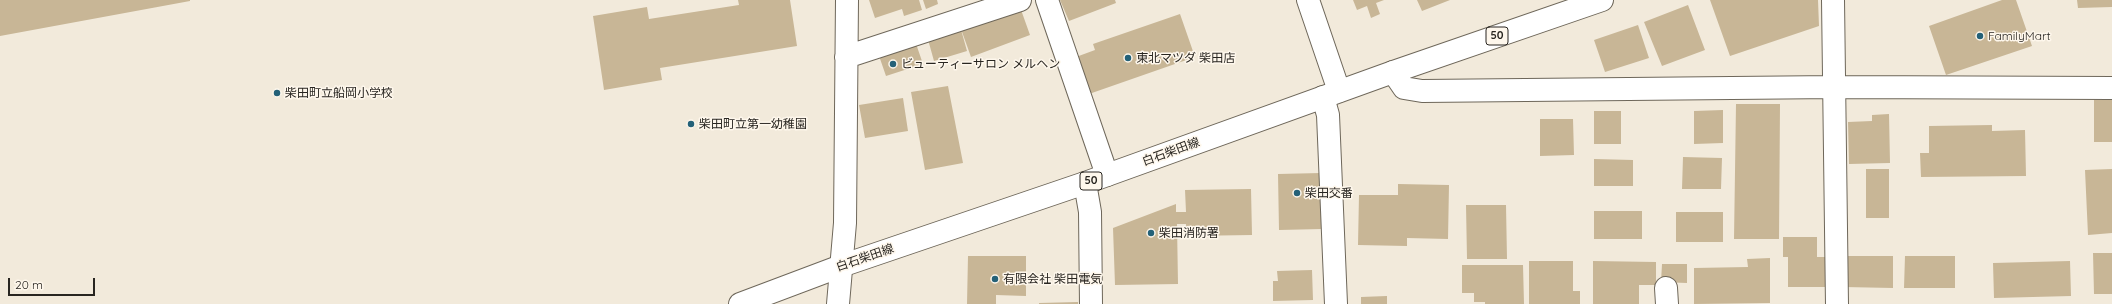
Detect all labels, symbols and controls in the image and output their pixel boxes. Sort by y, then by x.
road number: 50 [1486,27,1508,45]
place label: FamilyMart [1988,29,2051,43]
marker: FamilyMart [1975,31,1985,41]
place label: 東北マツダ 柴田店 [1136,51,1235,65]
marker: 東北マツダ 柴田店 [1123,53,1133,63]
place label: ビューティーサロン メルヘン [901,57,1060,71]
marker: ビューティーサロン メルヘン [888,59,898,69]
place label: 柴田町立船岡小学校 [285,86,393,100]
marker: 柴田町立船岡小学校 [272,88,282,98]
place label: 柴田町立第一幼稚園 [699,117,807,131]
marker: 柴田町立第一幼稚園 [686,119,696,129]
street label: 白石柴田線 [1140,135,1202,169]
road number: 50 [1080,172,1102,190]
place label: 柴田交番 [1305,186,1353,200]
marker: 柴田交番 [1292,188,1302,198]
place label: 柴田消防署 [1159,226,1219,240]
marker: 柴田消防署 [1146,228,1156,238]
street label: 白石柴田線 [834,241,896,275]
scale bar [10,270,97,296]
place label: 有限会社 柴田電気 [1003,272,1102,286]
marker: 有限会社 柴田電気 [990,274,1000,284]
text: 20 m [15,277,43,292]

